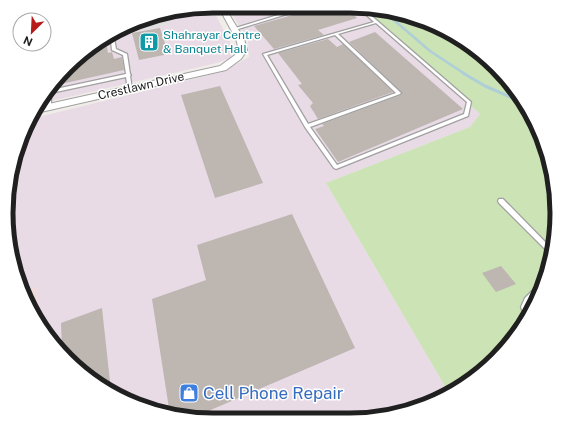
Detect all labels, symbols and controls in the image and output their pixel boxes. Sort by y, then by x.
north arrow [12,12,52,52]
place label: Shahrayar Centre & Banquet Hall [163,28,261,56]
building icon: Shahrayar Centre & Banquet Hall [138,31,160,53]
text: N [22,34,34,48]
street label: Crestlawn Drive [96,69,186,103]
shop icon: Cell Phone Repair [178,382,200,404]
place label: Cell Phone Repair [203,383,344,403]

